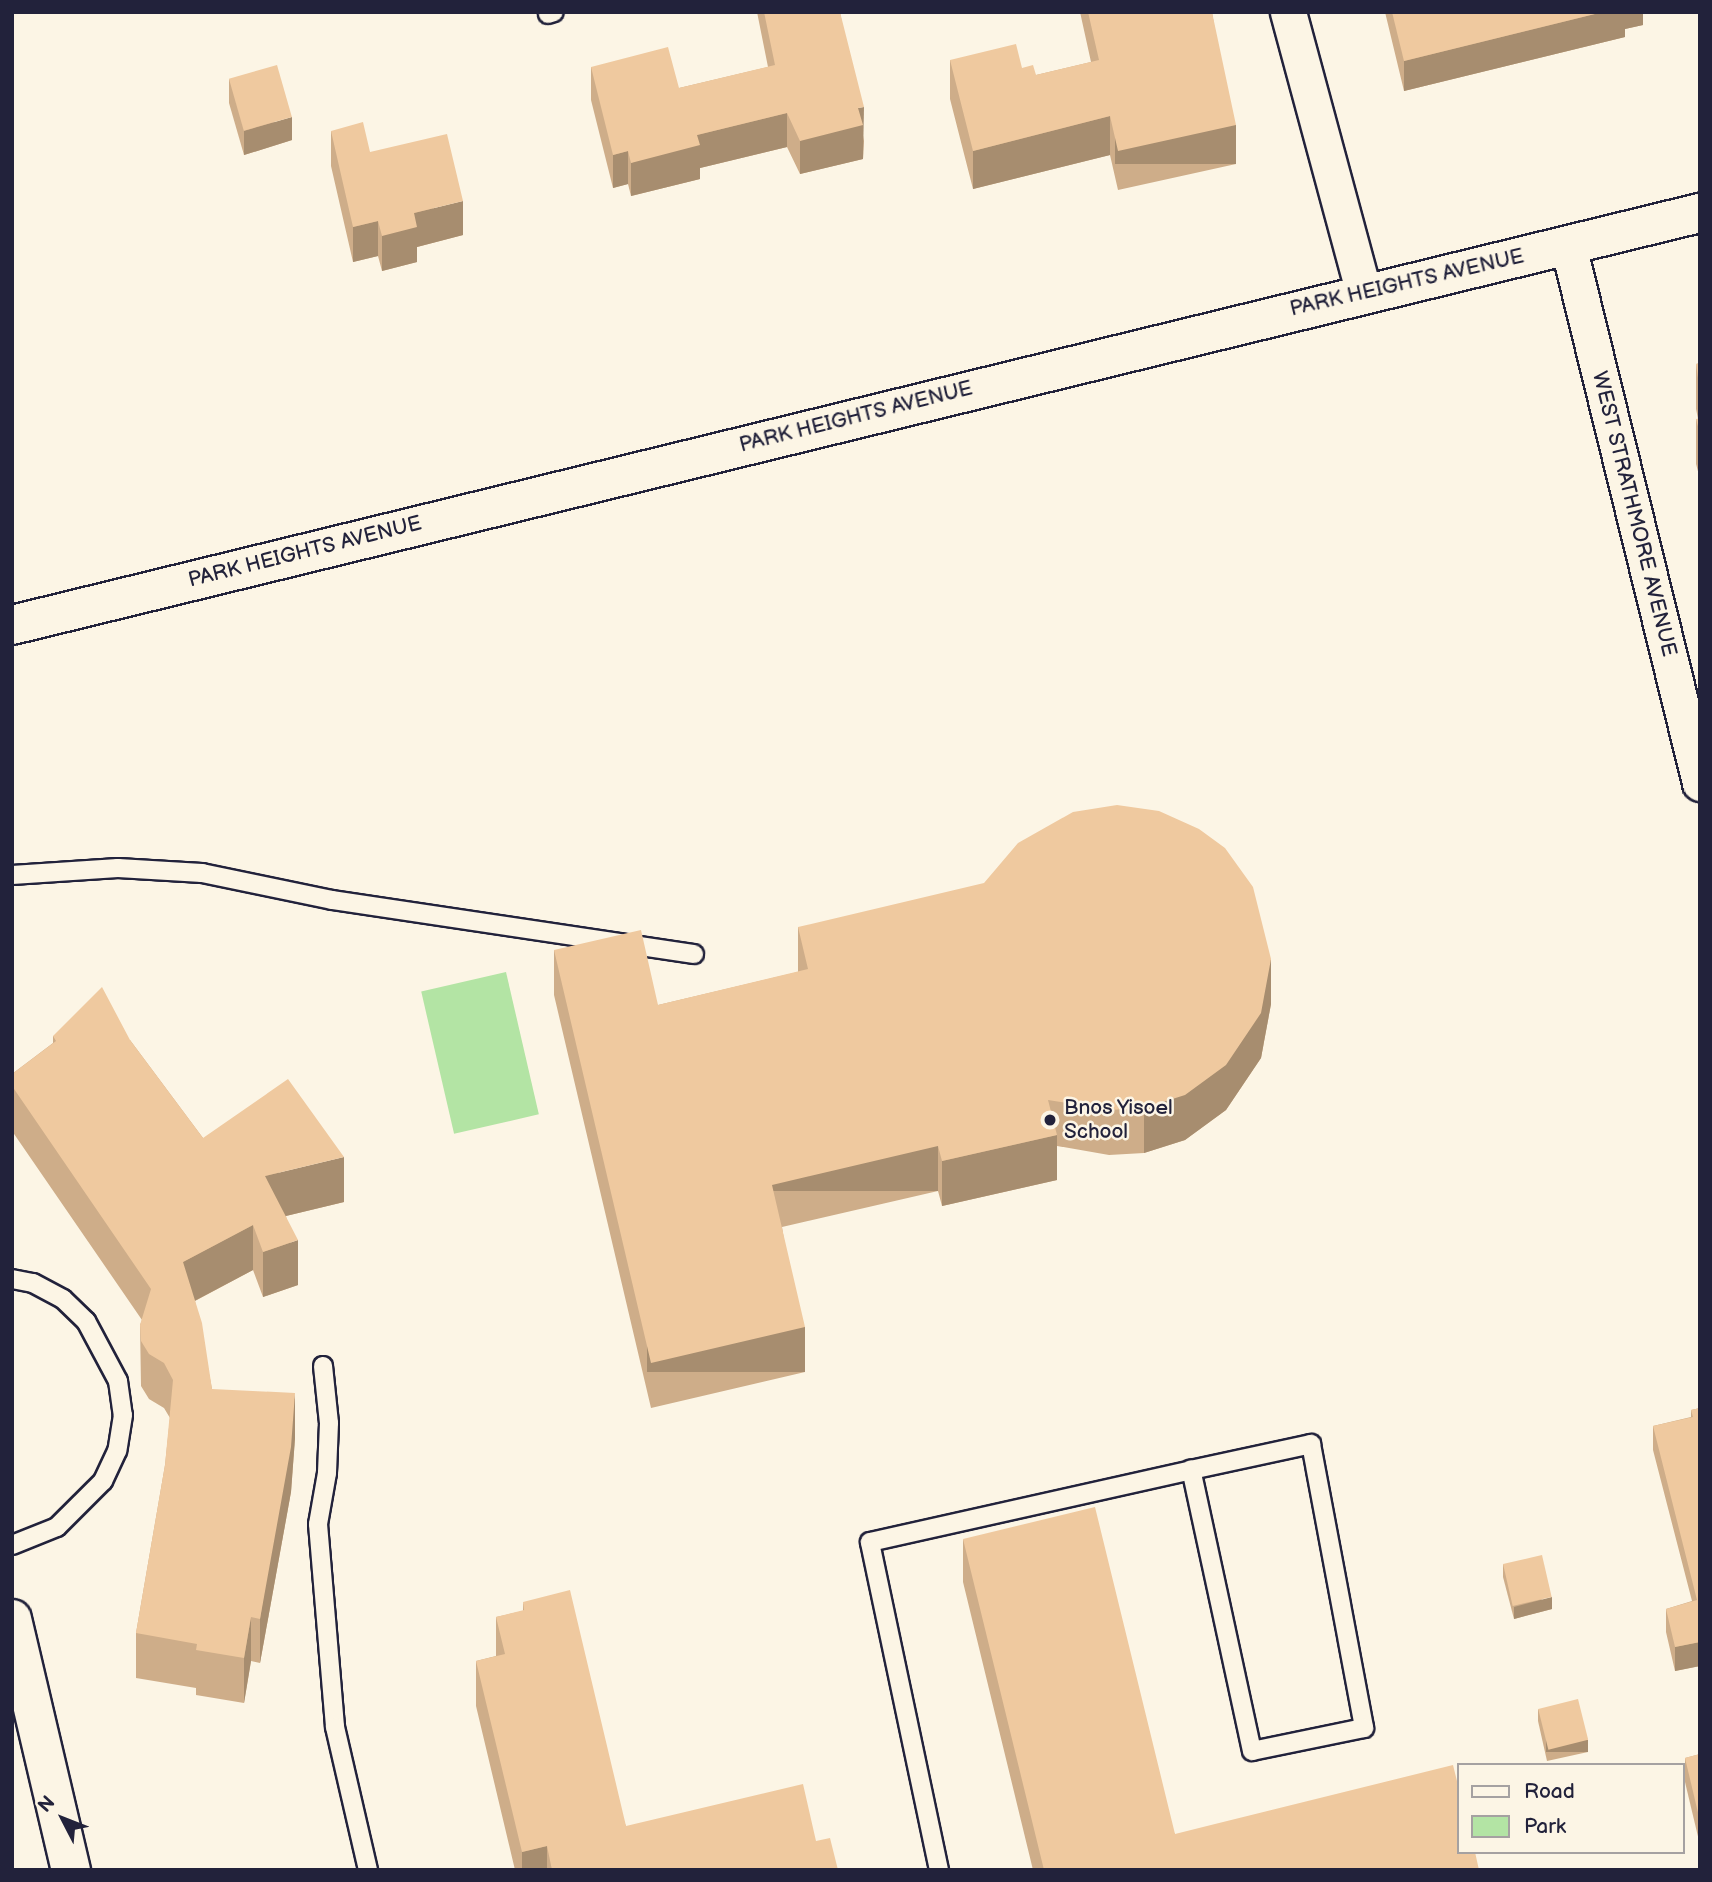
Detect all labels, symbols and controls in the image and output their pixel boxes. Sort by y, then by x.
street label: PARK HEIGHTS AVENUE [1288,244,1526,322]
street label: WEST STRATHMORE AVENUE [1586,369,1682,659]
street label: PARK HEIGHTS AVENUE [737,376,975,458]
street label: PARK HEIGHTS AVENUE [186,511,424,593]
place label: Bnos Yisoel School [1064,1095,1174,1145]
marker: Bnos Yisoel School [1042,1112,1058,1128]
legend [1456,1763,1684,1854]
text: Road [1524,1779,1575,1804]
north arrow [28,1784,98,1854]
text: N [34,1792,60,1818]
text: Park [1524,1814,1566,1839]

